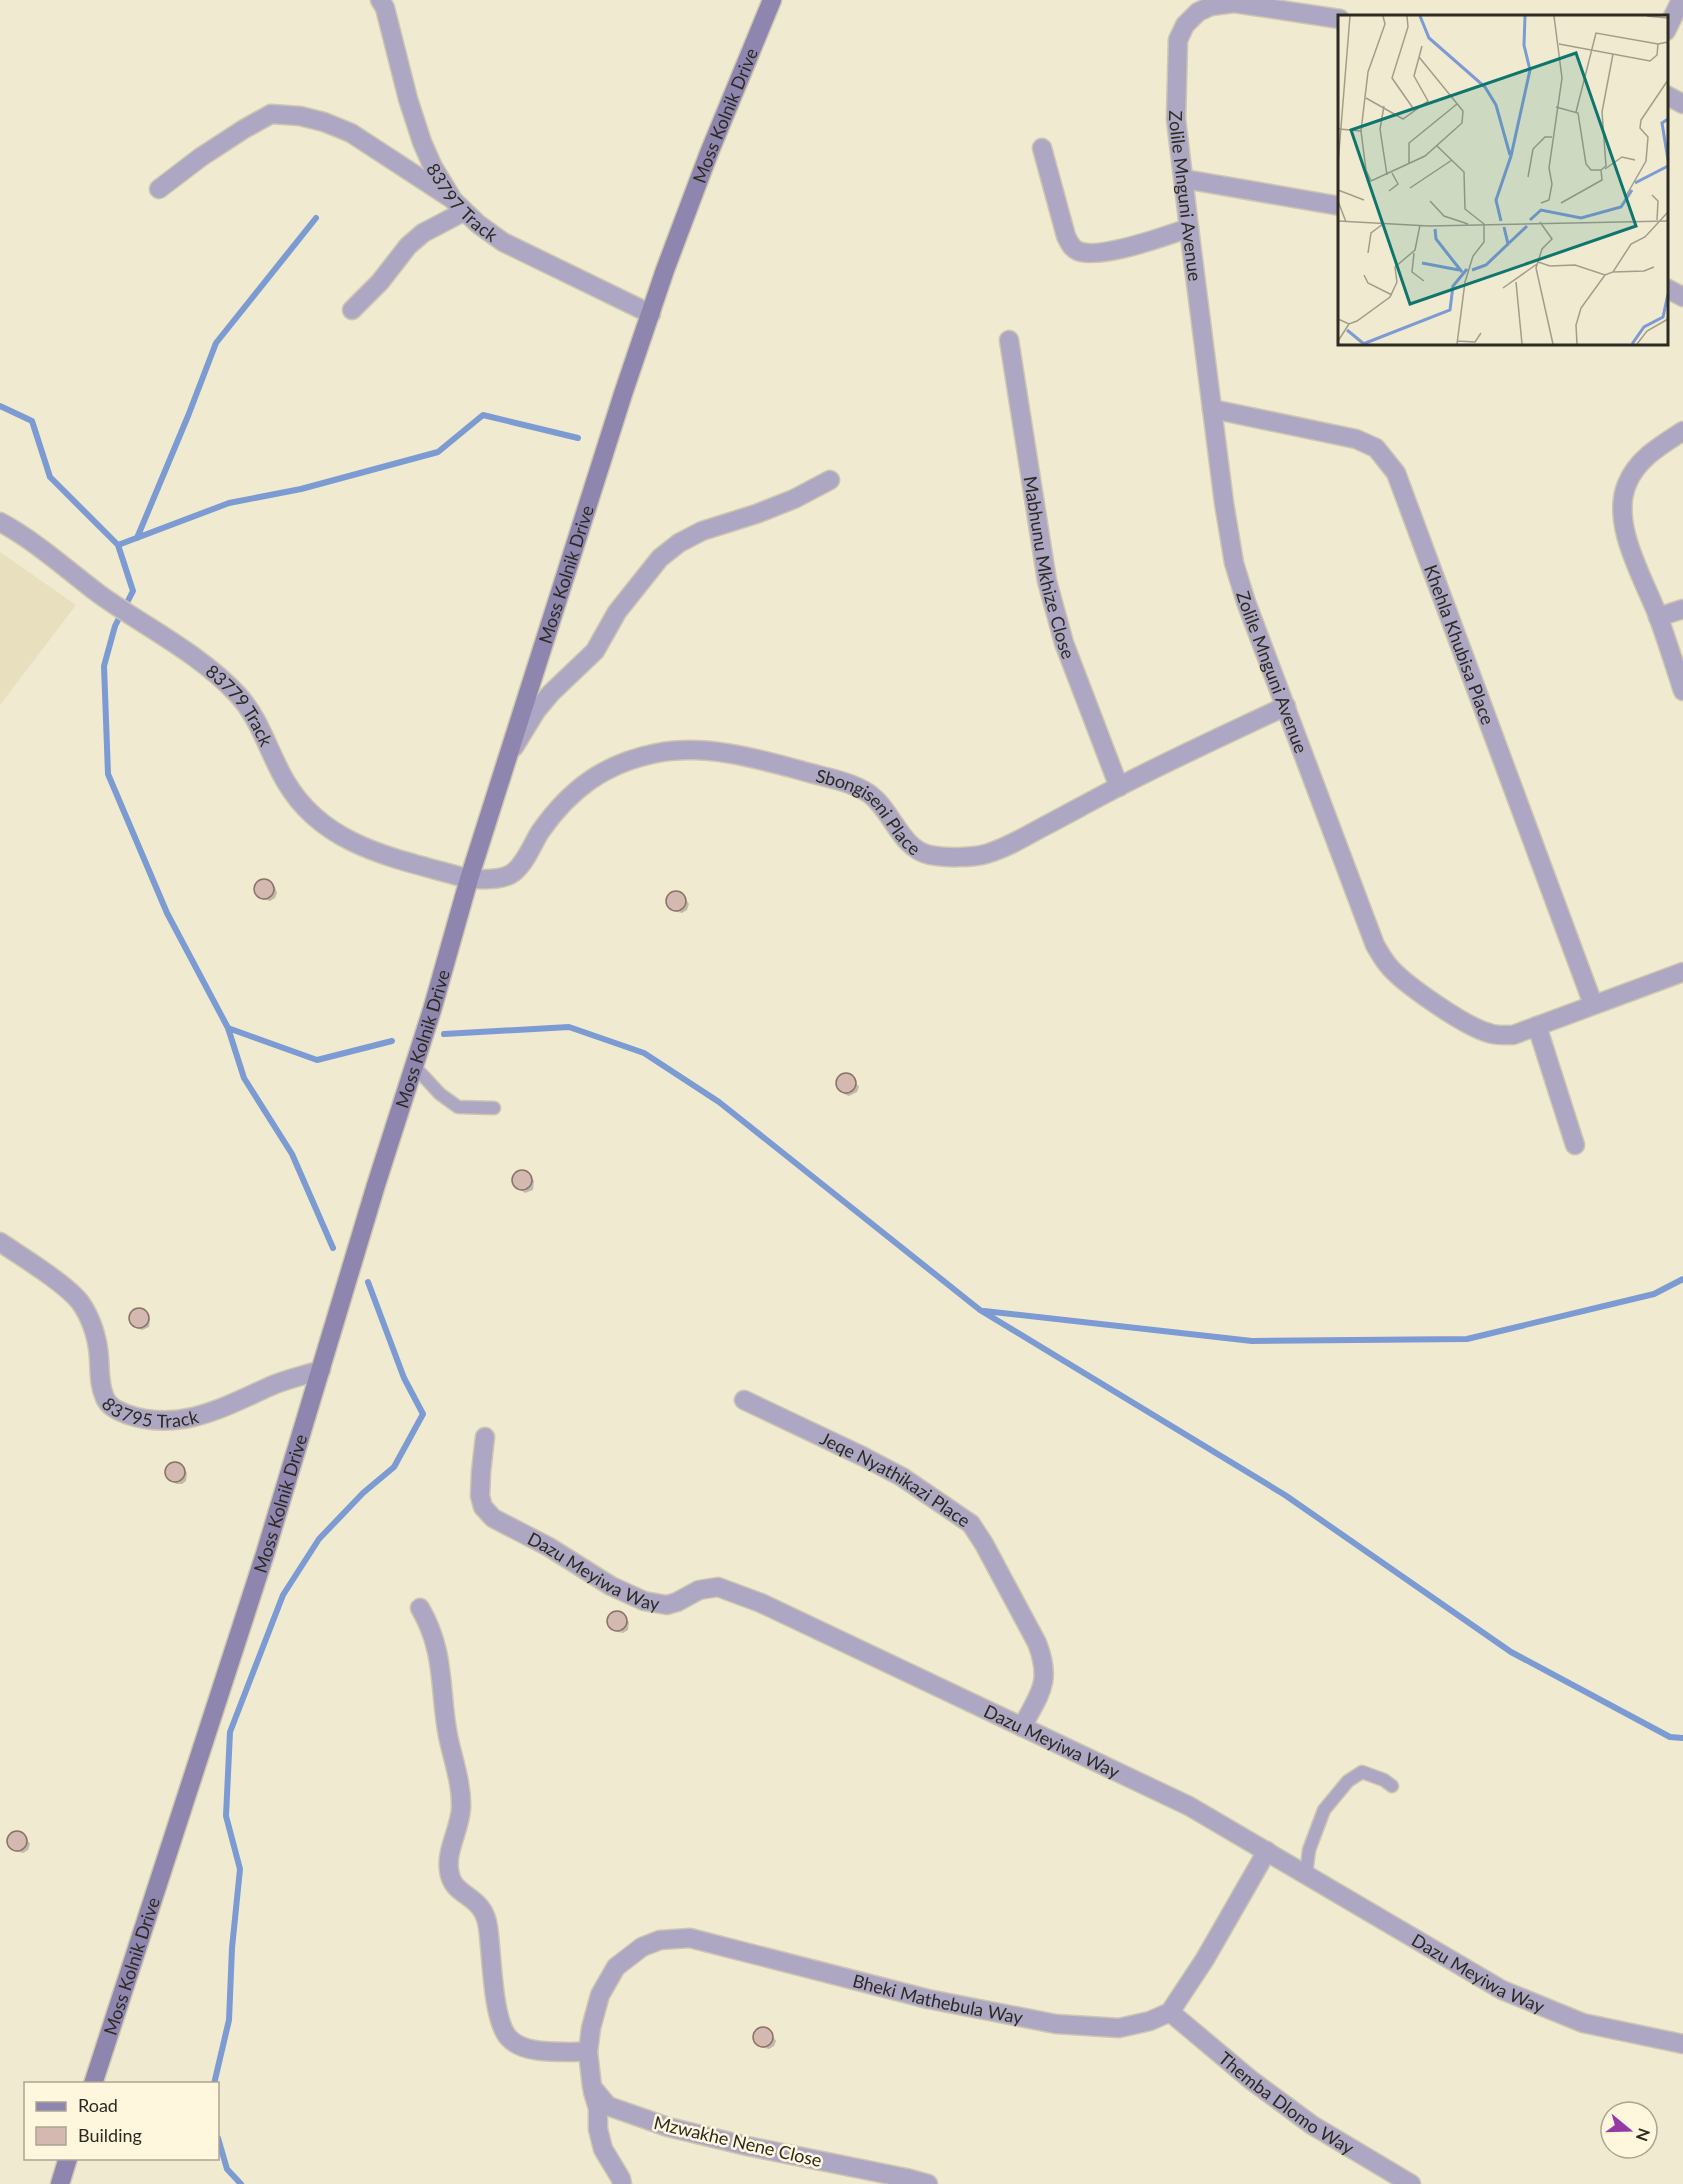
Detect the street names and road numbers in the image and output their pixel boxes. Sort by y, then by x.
street label: Moss Kolnik Drive [688,45,762,186]
street label: Zolile Mnguni Avenue [1165,110,1207,282]
street label: 83797 Track [422,159,503,246]
street label: Mabhunu Mkhize Close [1020,474,1080,662]
street label: Moss Kolnik Drive [533,503,598,646]
street label: Khehla Khubisa Place [1420,561,1499,728]
street label: Zolile Mnguni Avenue [1232,588,1313,756]
street label: 83779 Track [202,660,278,750]
street label: Sbongiseni Place [814,764,925,860]
street label: Moss Kolnik Drive [390,967,454,1111]
street label: 83795 Track [97,1393,201,1432]
street label: Jeqe Nyathikazi Place [817,1427,975,1531]
street label: Moss Kolnik Drive [249,1431,311,1576]
street label: Dazu Meyiwa Way [524,1527,662,1615]
street label: Dazu Meyiwa Way [981,1699,1124,1783]
street label: Moss Kolnik Drive [99,1894,164,2038]
street label: Dazu Meyiwa Way [1408,1929,1548,2017]
street label: Bheki Mathebula Way [850,1969,1026,2028]
street label: Themba Dlomo Way [1214,2047,1359,2159]
street label: Mzwakhe Nene Close [652,2111,824,2171]

